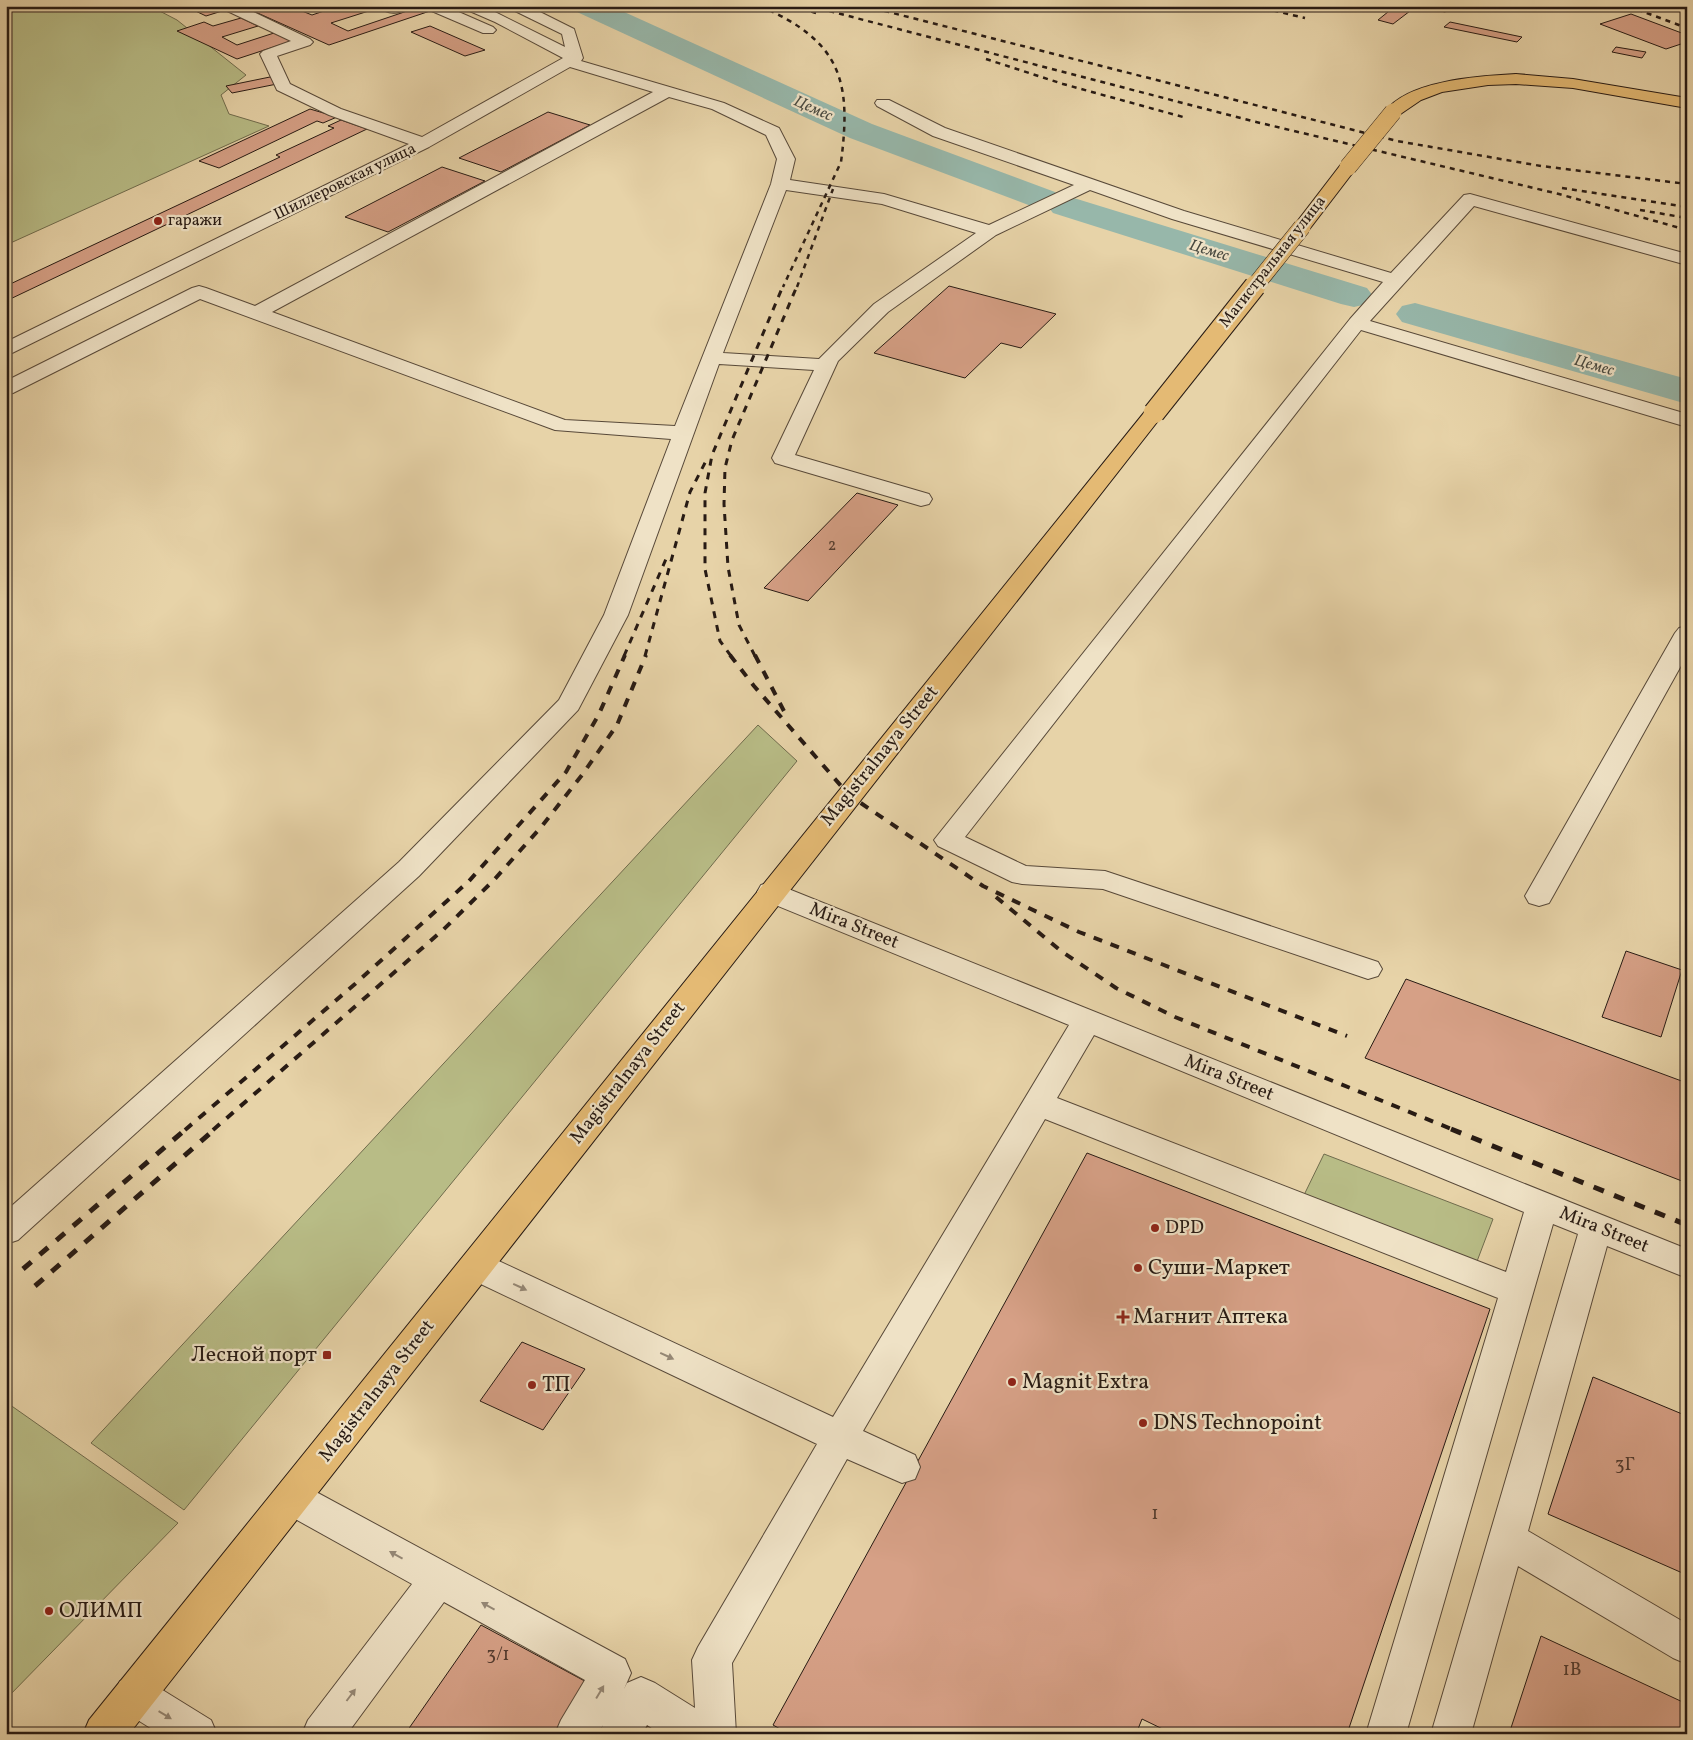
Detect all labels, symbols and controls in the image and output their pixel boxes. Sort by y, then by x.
water label: Цемес [790,91,836,127]
street label: Шиллеровская улица [270,138,420,226]
street label: Магистральная улица [1215,191,1331,333]
place label: гаражи [168,210,222,232]
marker: гаражи [152,215,164,227]
water label: Цемес [1186,235,1232,267]
water label: Цемес [1572,350,1617,382]
house number: 2 [828,535,836,557]
street label: Magistralnaya Street [815,680,945,832]
street label: Mira Street [805,896,903,956]
street label: Magistralnaya Street [564,996,692,1150]
street label: Mira Street [1180,1048,1278,1108]
street label: Mira Street [1555,1200,1653,1260]
place label: DPD [1165,1215,1204,1241]
marker: DPD [1149,1222,1161,1234]
place label: Суши-Маркет [1148,1253,1290,1284]
marker: Суши-Маркет [1132,1262,1144,1274]
one-way arrow [513,1283,527,1291]
place label: Магнит Аптека [1133,1302,1289,1333]
marker: Магнит Аптека [1117,1311,1129,1323]
street label: Magistralnaya Street [313,1314,441,1468]
place label: Лесной порт [191,1340,317,1371]
marker: Лесной порт [321,1349,333,1361]
one-way arrow [660,1353,674,1361]
place label: Magnit Extra [1022,1367,1149,1398]
place label: ТП [542,1370,571,1401]
marker: Magnit Extra [1006,1376,1018,1388]
marker: ТП [526,1379,538,1391]
place label: DNS Technopoint [1153,1408,1322,1439]
marker: DNS Technopoint [1137,1417,1149,1429]
house number: 3Г [1615,1452,1635,1478]
house number: 1 [1151,1501,1159,1527]
one-way arrow [389,1551,403,1559]
place label: ОЛИМП [59,1596,143,1627]
one-way arrow [481,1601,495,1610]
marker: ОЛИМП [43,1605,55,1617]
house number: 3/1 [486,1642,510,1668]
house number: 1В [1562,1657,1582,1683]
one-way arrow [595,1686,604,1699]
one-way arrow [346,1689,357,1702]
one-way arrow [159,1710,172,1719]

